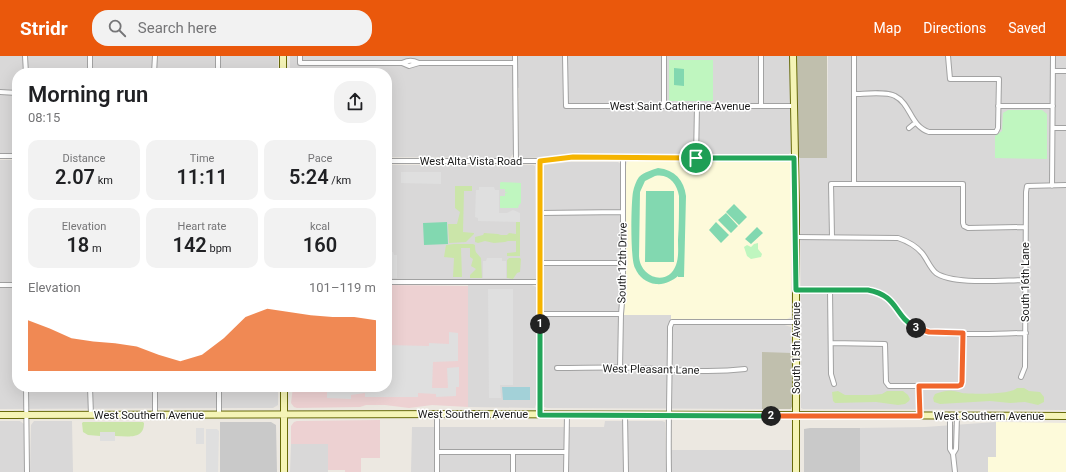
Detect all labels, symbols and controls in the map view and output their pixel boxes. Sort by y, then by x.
search box [92,10,372,46]
text: Stridr [20,17,68,40]
icon: search [106,17,128,39]
text: Search here [138,19,217,37]
text: Map [874,20,901,36]
text: Directions [923,20,986,36]
text: Saved [1008,20,1046,36]
button: share [334,81,376,123]
text: Morning run [28,82,148,107]
street label: West Saint Catherine Avenue [610,100,750,113]
text: 08:15 [28,110,60,125]
pin [679,141,713,175]
icon: arrive [685,147,707,169]
text: Distance [63,152,105,165]
text: Time [190,152,214,165]
text: Pace [308,152,332,165]
street label: West Alta Vista Road [420,155,522,168]
text: 2.07 [55,165,95,189]
text: 11:11 [176,165,228,189]
text: 5:24 [289,165,329,189]
text: km [95,174,113,187]
text: /km [329,174,351,187]
text: Elevation [62,220,106,233]
text: Heart rate [178,220,226,233]
text: kcal [310,220,330,233]
street label: South 12th Drive [615,222,630,303]
text: 18 [66,233,89,257]
text: 142 [172,233,207,257]
text: 160 [303,233,337,257]
text: m [89,242,102,255]
text: bpm [207,242,232,255]
street label: South 16th Lane [1019,242,1032,322]
text: Elevation [28,280,81,295]
text: 101–119 m [309,280,376,295]
street label: South 15th Avenue [790,302,803,394]
pin: 1 [530,314,550,334]
text: 1 [537,317,543,330]
pin: 3 [906,318,926,338]
text: 3 [913,321,919,334]
street label: West Pleasant Lane [603,362,700,377]
pin: 2 [761,406,781,426]
street label: West Southern Avenue [418,408,528,421]
street label: West Southern Avenue [94,409,204,422]
text: 2 [768,409,774,422]
street label: West Southern Avenue [934,410,1044,423]

